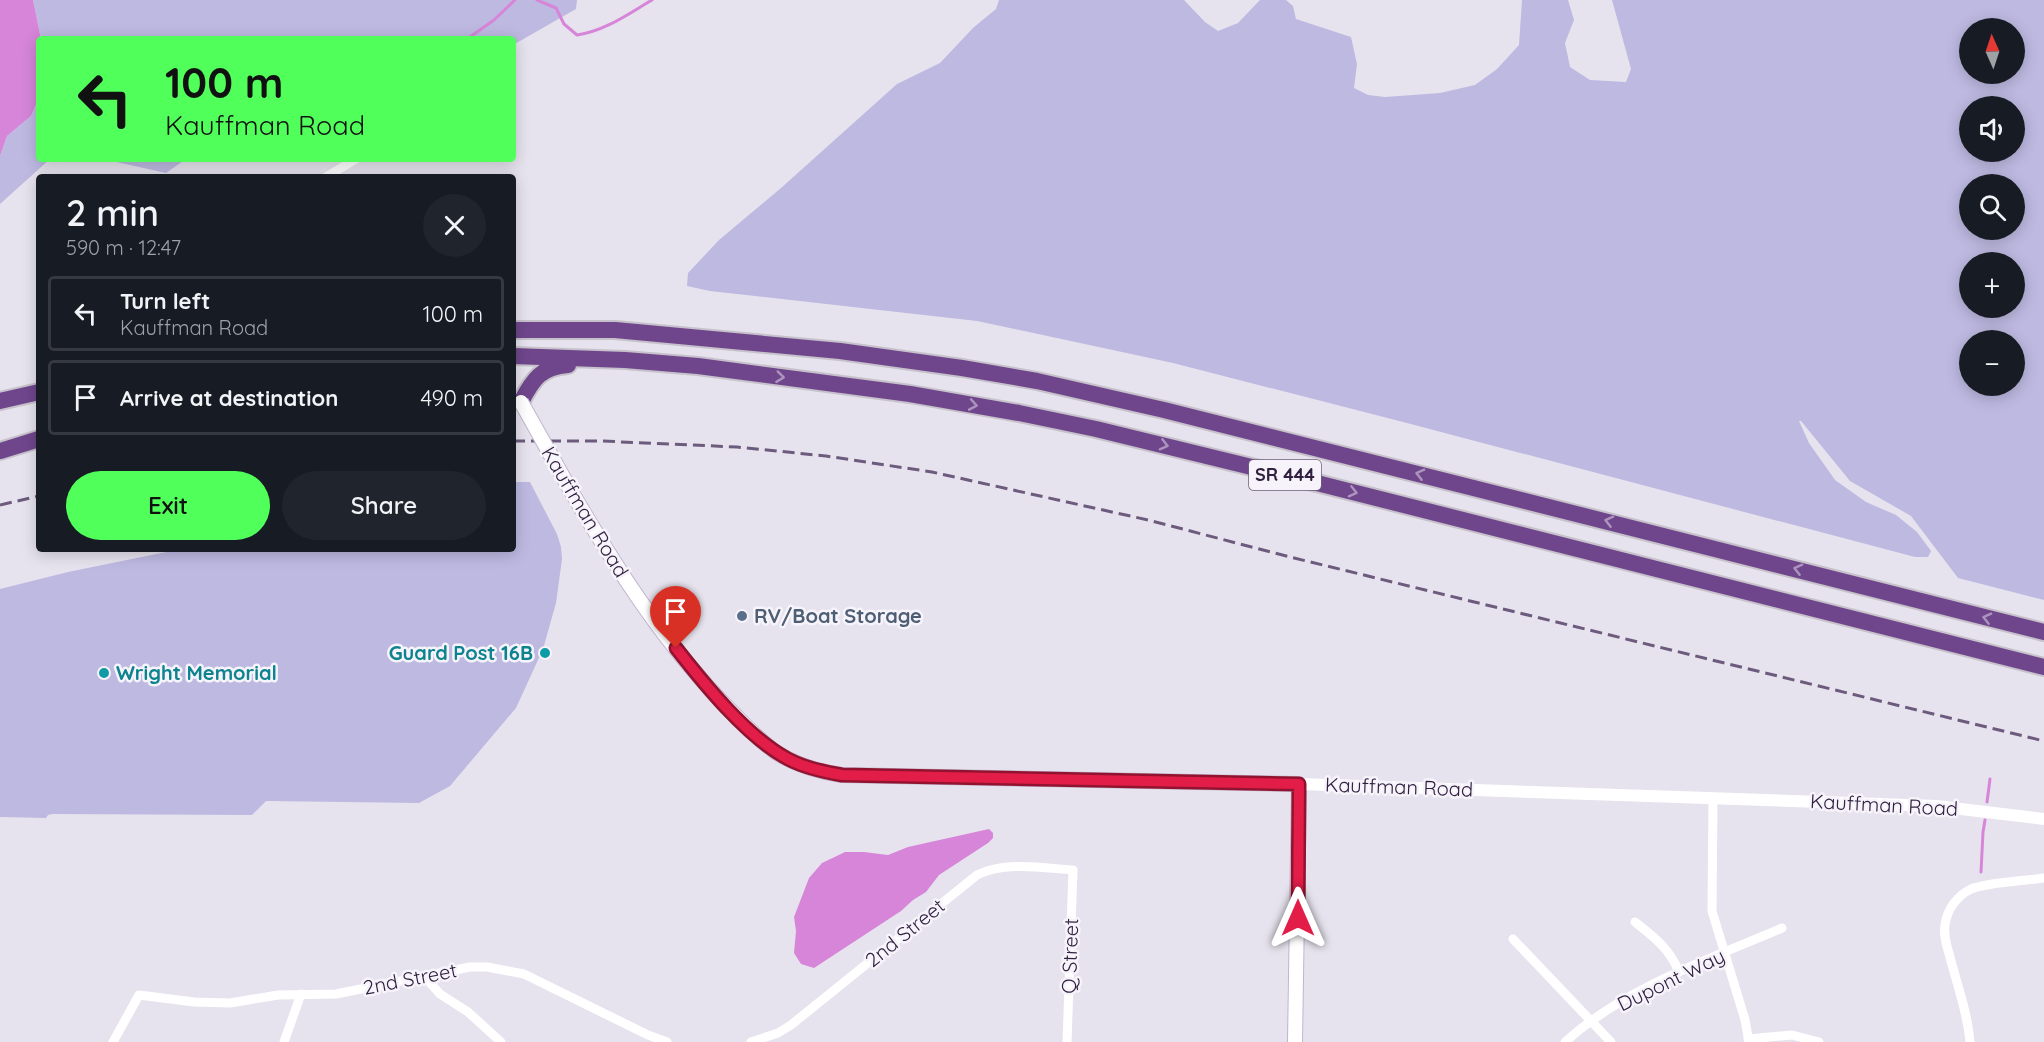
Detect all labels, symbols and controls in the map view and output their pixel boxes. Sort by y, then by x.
north arrow [1959,18,2025,84]
map controls [1959,18,2025,396]
text: 100 m [165,56,283,109]
icon: left [66,60,144,138]
button: sound [1959,96,2025,162]
text: Kauffman Road [165,108,365,142]
button: search [1959,174,2025,240]
text: 2 min [66,190,159,235]
button: close [423,194,486,257]
text: 590 m · 12:47 [66,235,181,260]
button: + [1959,252,2025,318]
text: Turn left [120,287,210,315]
icon: left [69,297,102,330]
text: 100 m [423,300,483,328]
text: Kauffman Road [120,315,268,340]
button: − [1959,330,2025,396]
one-way arrow [776,371,785,383]
icon: arrive [69,381,102,414]
text: Arrive at destination [120,384,338,412]
text: 490 m [420,384,483,412]
one-way arrow [968,398,978,411]
one-way arrow [1159,438,1169,451]
street label: Kauffman Road [537,442,634,582]
road number: SR 444 [1249,460,1321,490]
one-way arrow [1415,469,1425,482]
button: Exit [66,471,270,540]
button: Share [282,471,486,540]
one-way arrow [1348,485,1358,498]
one-way arrow [1605,516,1615,529]
one-way arrow [1793,564,1803,577]
pin [650,586,701,648]
icon: arrive [659,595,692,628]
place label: RV/Boat Storage [754,603,922,628]
marker: RV/Boat Storage [735,609,749,623]
one-way arrow [1982,612,1992,625]
place label: Guard Post 16B [389,640,533,665]
marker: Guard Post 16B [538,646,552,660]
place label: Wright Memorial [116,660,277,685]
marker: Wright Memorial [97,666,111,680]
street label: Kauffman Road [1325,771,1474,802]
street label: Kauffman Road [1809,788,1959,821]
position arrow [1266,886,1330,950]
street label: 2nd Street [860,893,950,972]
street label: Q Street [1056,918,1083,994]
street label: Dupont Way [1613,943,1729,1016]
street label: 2nd Street [361,957,459,1000]

